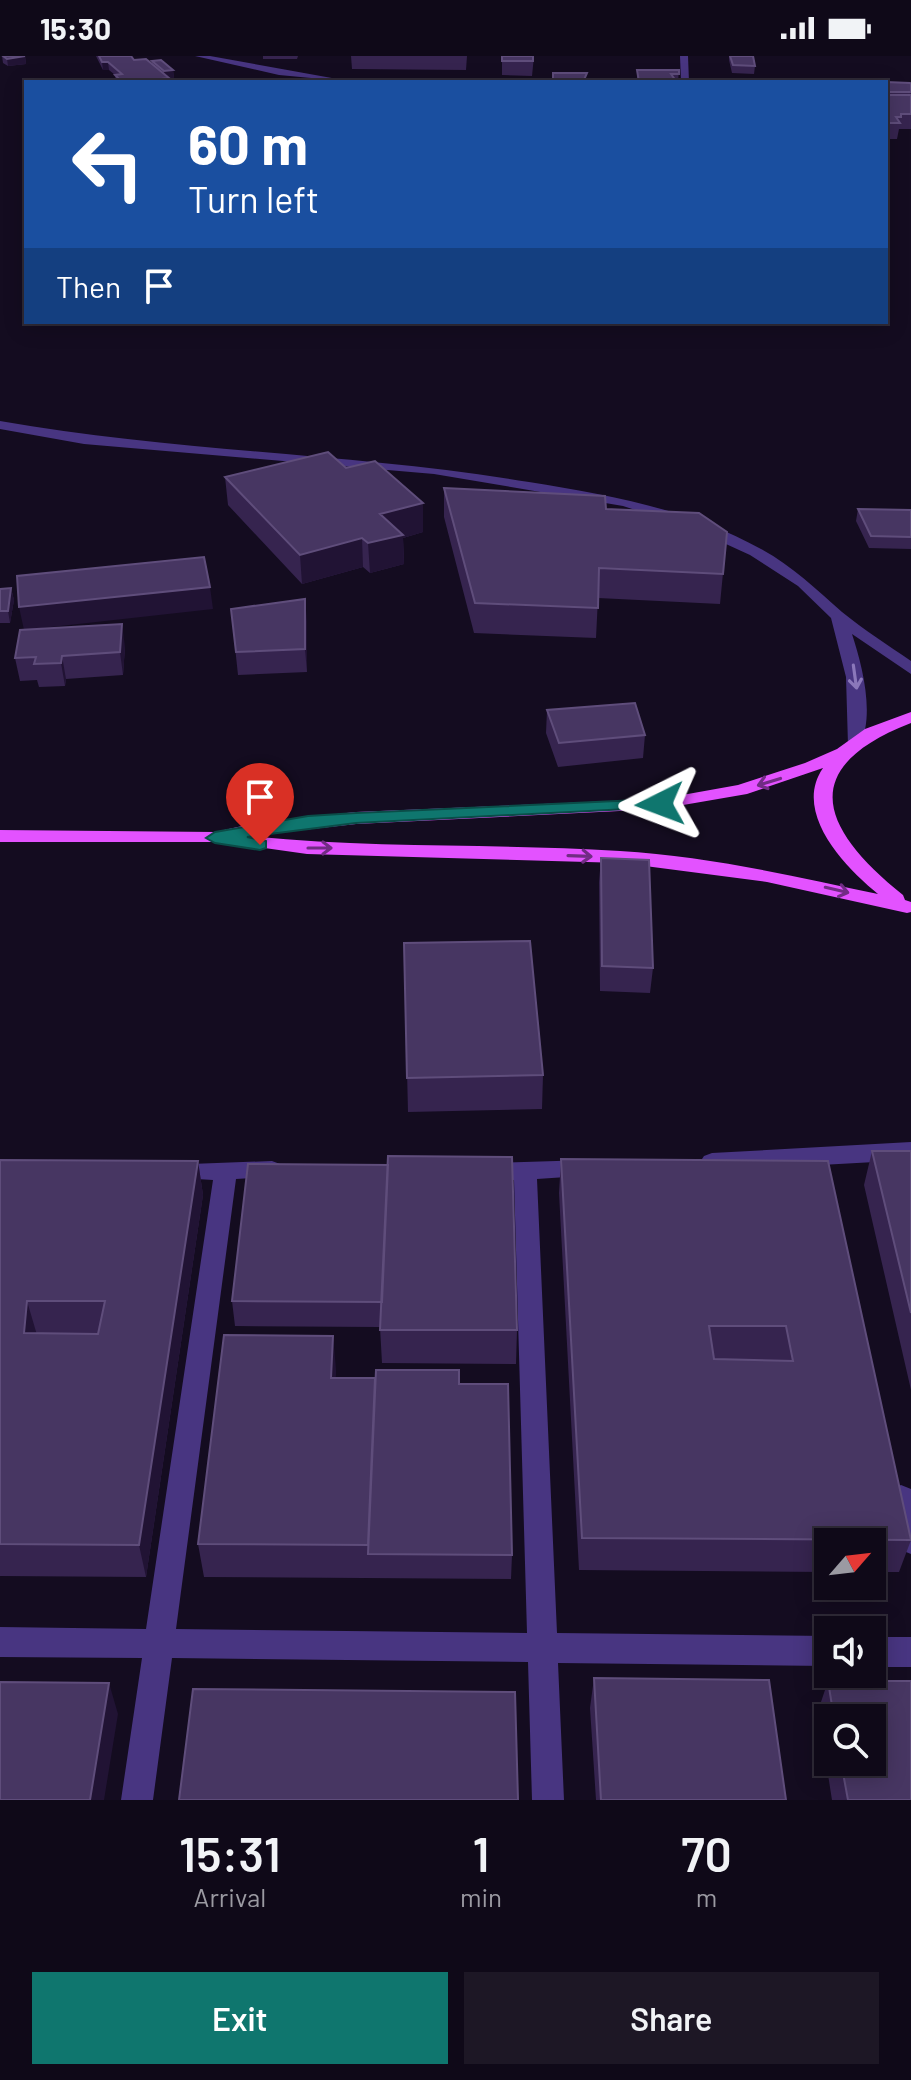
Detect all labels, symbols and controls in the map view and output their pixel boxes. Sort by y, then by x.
text: 15:30 [40,10,111,46]
text: 60 m [188,109,308,176]
icon: left [56,112,160,216]
text: Turn left [188,177,319,220]
icon: arrive [137,264,181,308]
text: Then [56,268,121,304]
one-way arrow [848,664,863,689]
position arrow [618,762,702,846]
pin [226,763,294,845]
icon: arrive [238,775,282,819]
one-way arrow [757,776,782,790]
one-way arrow [306,840,333,856]
one-way arrow [566,848,593,863]
one-way arrow [824,883,849,898]
north arrow [814,1528,886,1600]
map controls [814,1528,886,1776]
button: sound [814,1616,886,1688]
button: search [814,1704,886,1776]
text: 15:31 [179,1824,281,1882]
text: 1 [472,1824,489,1882]
text: 70 [681,1824,732,1882]
text: Arrival [194,1881,266,1912]
text: min [460,1881,502,1912]
text: m [696,1881,717,1912]
button: Exit [32,1972,448,2064]
button: Share [464,1972,879,2064]

